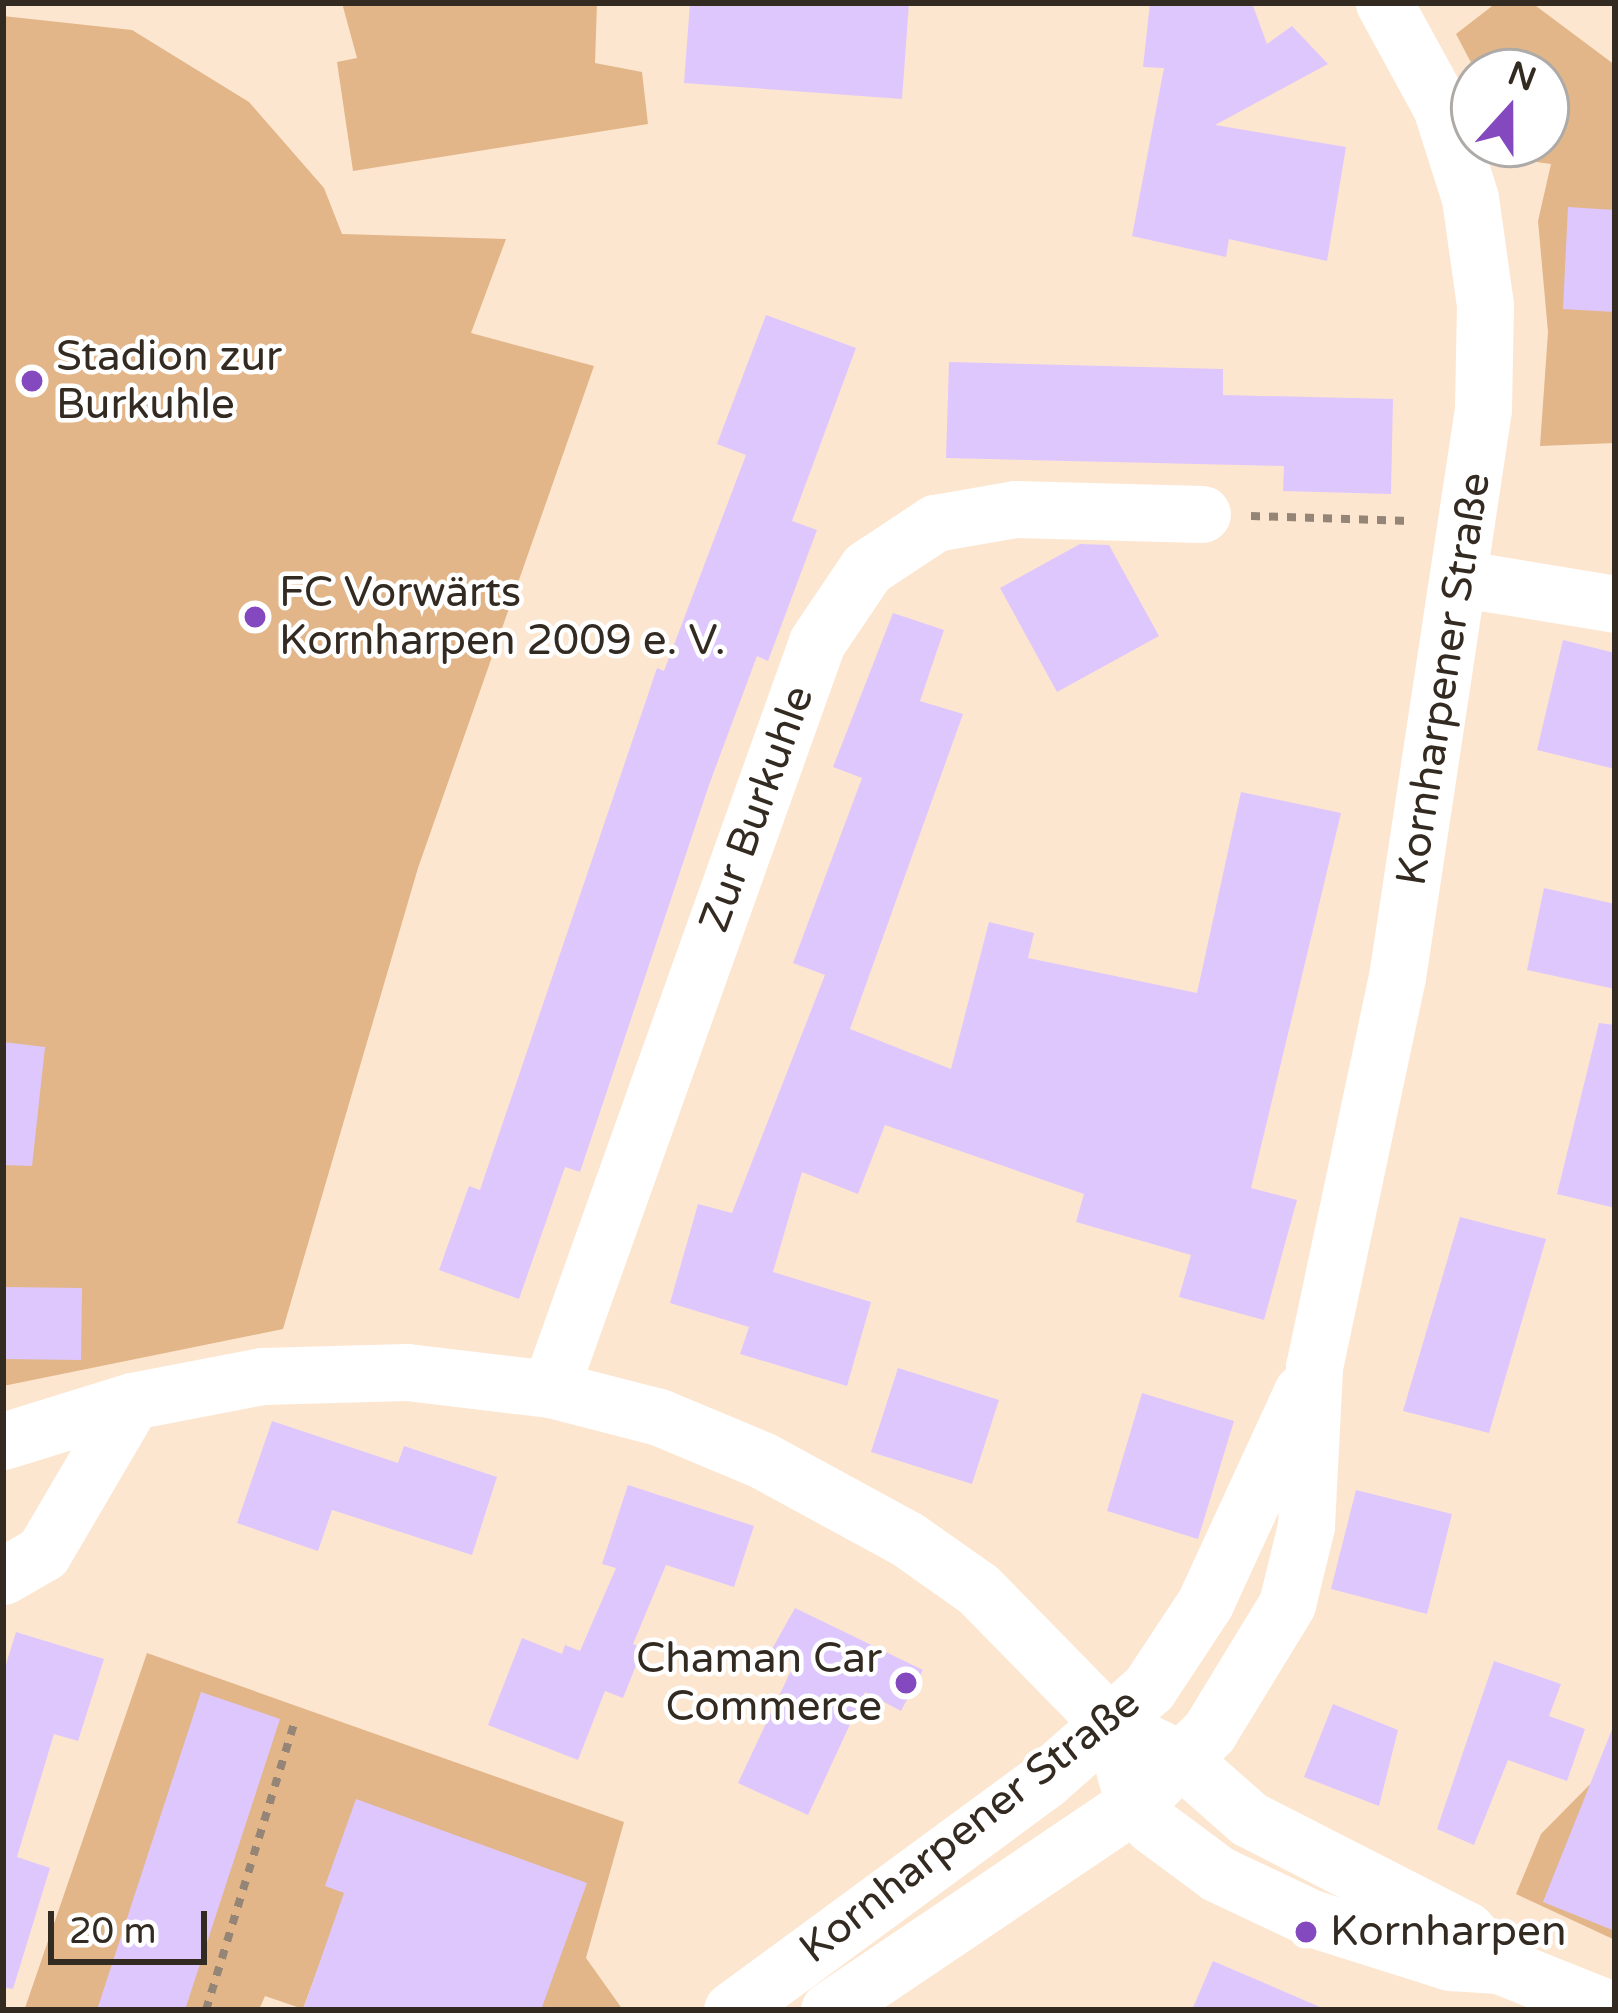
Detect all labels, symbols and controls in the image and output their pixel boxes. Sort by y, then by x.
north arrow [1450,48,1570,168]
text: N [1503,54,1541,100]
place label: Stadion zur Burkuhle [56,332,282,430]
marker: Stadion zur Burkuhle [19,368,45,394]
street label: Kornharpener Straße [1386,469,1502,889]
place label: FC Vorwärts Kornharpen 2009 e. V. [279,568,726,666]
marker: FC Vorwärts Kornharpen 2009 e. V. [242,604,268,630]
street label: Zur Burkuhle [689,679,825,939]
place label: Chaman Car Commerce [636,1634,882,1732]
marker: Chaman Car Commerce [893,1670,919,1696]
street label: Kornharpener Straße [790,1678,1150,1974]
scale bar [54,1887,213,1961]
place label: Kornharpen [1330,1907,1566,1957]
text: 20 m [69,1910,157,1953]
marker: Kornharpen [1293,1919,1319,1945]

